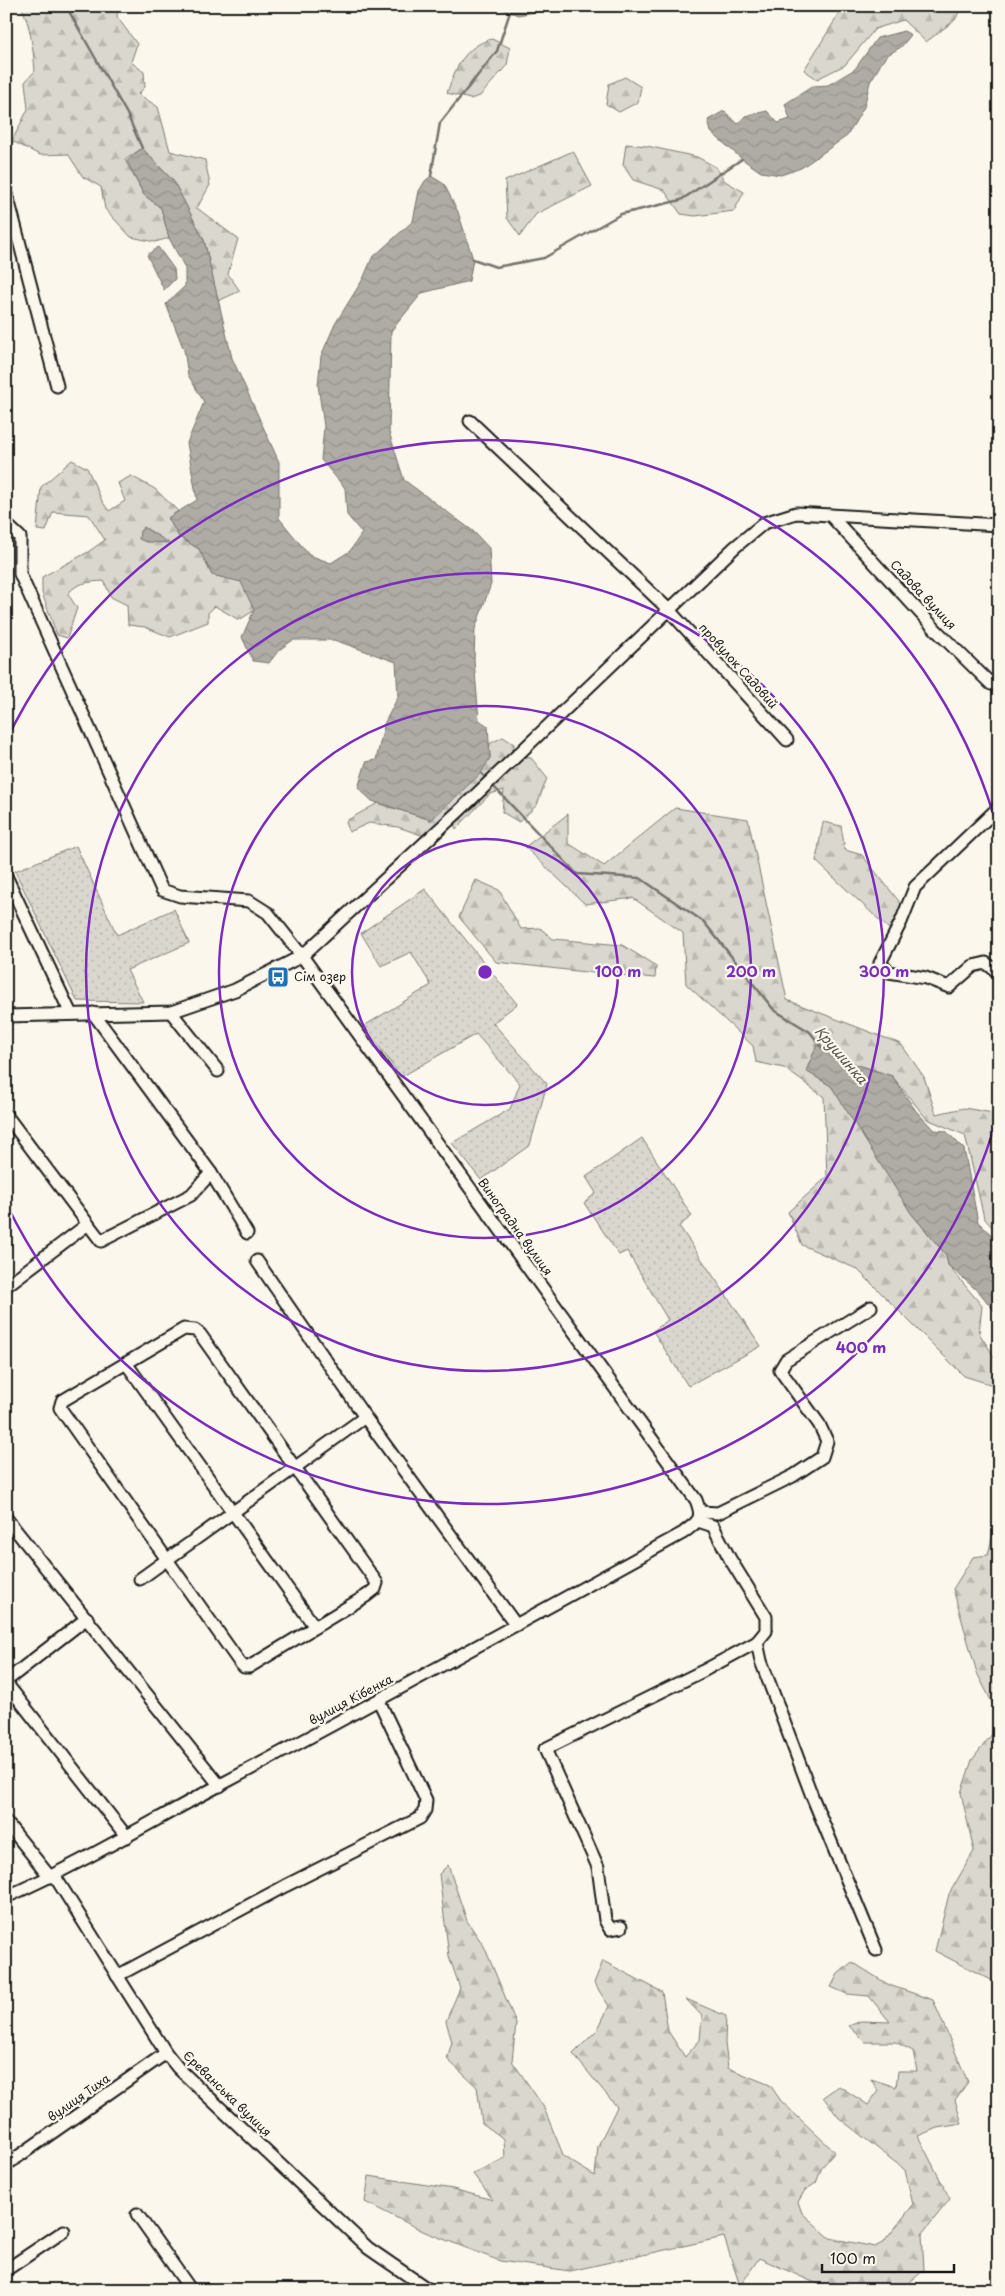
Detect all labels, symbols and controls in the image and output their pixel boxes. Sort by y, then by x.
street label: Садова вулиця [887,555,961,633]
street label: провулок Садовий [695,619,782,712]
text: 100 m [595,959,641,982]
text: 200 m [726,959,776,982]
text: 300 m [859,959,909,982]
centre of rings [476,963,494,981]
bus stop icon: Сім озер [266,965,290,989]
place label: Сім озер [294,967,346,985]
water label: Крушинка [810,1021,873,1089]
street label: Виноградна вулиця [474,1174,557,1279]
text: 400 m [836,1335,886,1358]
street label: вулиця Кібенка [305,1669,396,1729]
street label: Єреванська вулиця [179,2046,276,2140]
street label: вулиця Тиха [44,2069,114,2125]
scale bar [822,2241,955,2273]
text: 100 m [830,2246,876,2269]

